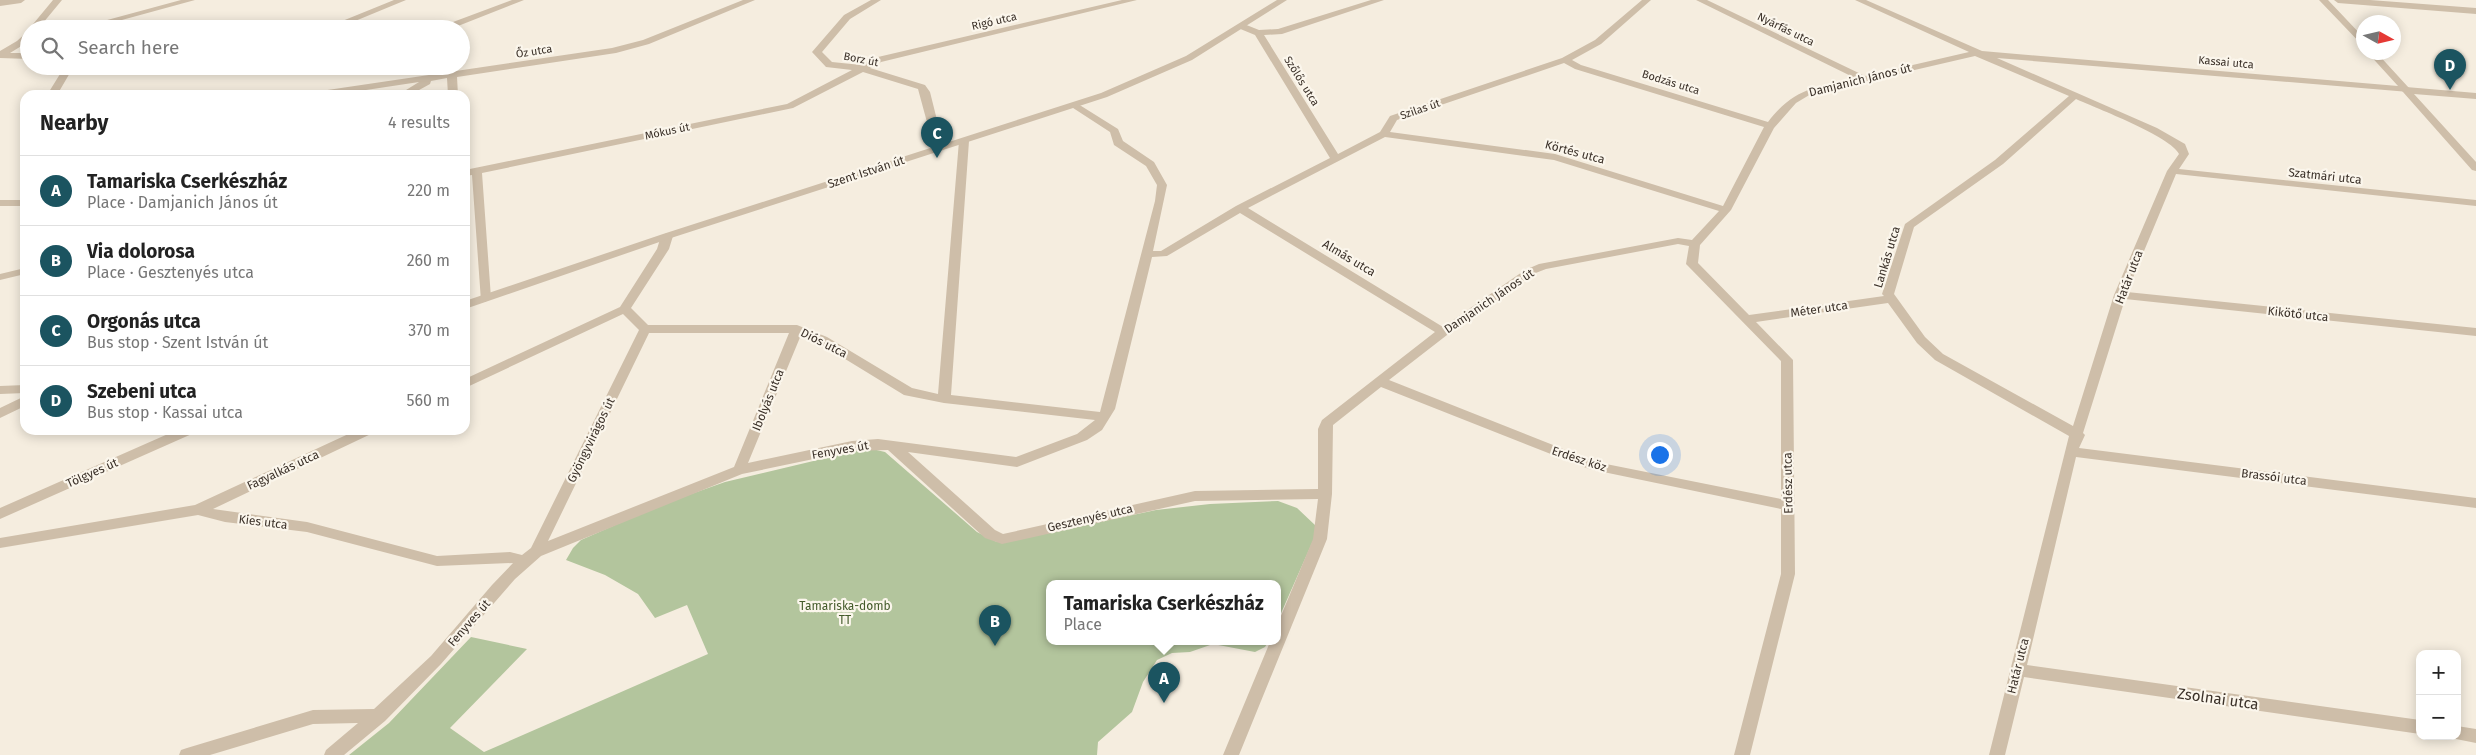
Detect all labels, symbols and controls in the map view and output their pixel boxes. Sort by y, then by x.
street label: Rigó utca [970,10,1018,33]
street label: Nyárfás utca [1755,10,1816,49]
north arrow [2356,15,2401,60]
search box [20,20,470,75]
icon: search [38,34,66,62]
text: Search here [78,36,179,59]
street label: Őz utca [515,41,553,61]
pin: D [2434,49,2466,90]
street label: Borz út [842,50,880,69]
street label: Szőlős utca [1281,54,1322,108]
street label: Kassai utca [2198,54,2254,71]
street label: Damjanich János út [1807,60,1913,99]
street label: Bodzás utca [1640,68,1701,97]
street label: Szilas út [1399,97,1442,122]
text: Nearby [40,110,108,136]
text: 4 results [388,113,450,132]
pin: C [921,117,953,158]
street label: Mókus út [644,120,691,143]
street label: Körtés utca [1544,137,1606,167]
street label: Szent István út [826,153,907,191]
street label: Szatmári utca [2288,165,2362,187]
text: Tamariska Cserkészház [87,170,287,193]
text: A [51,181,61,200]
text: 220 m [407,181,450,200]
text: Place · Damjanich János út [87,193,278,212]
street label: Lankás utca [1871,224,1903,290]
street label: Almás utca [1320,237,1378,279]
text: Via dolorosa [87,240,195,263]
street label: Határ utca [2112,248,2146,306]
text: B [51,251,61,270]
text: 260 m [407,251,450,270]
text: Place · Gesztenyés utca [87,263,254,282]
street label: Damjanich János út [1442,265,1537,336]
street label: Méter utca [1789,298,1849,320]
street label: Kikötő utca [2267,304,2329,324]
text: Orgonás utca [87,310,201,333]
text: C [51,321,61,340]
text: 370 m [408,321,450,340]
street label: Diós utca [798,325,850,361]
text: Bus stop · Szent István út [87,333,268,352]
street label: Ibolyás utca [749,367,787,433]
text: Szebeni utca [87,380,197,403]
text: D [51,391,61,410]
text: 560 m [407,391,450,410]
street label: Gyöngyvirágos út [564,395,618,485]
text: Bus stop · Kassai utca [87,403,243,422]
street label: Fenyves út [811,438,870,462]
your location [1647,442,1673,468]
street label: Erdész köz [1550,444,1608,474]
street label: Fagyalkás utca [245,447,321,493]
street label: Erdész utca [1780,452,1796,514]
street label: Tölgyes út [64,455,120,491]
street label: Brassói utca [2240,466,2308,488]
street label: Gesztenyés utca [1046,501,1134,535]
street label: Kies utca [238,512,288,532]
popup [1046,580,1281,645]
text: Tamariska Cserkészház [1063,592,1264,615]
street label: Fenyves út [445,596,494,649]
park label: Tamariska-domb TT [799,599,891,627]
pin: B [979,605,1011,646]
text: Place [1063,615,1102,634]
street label: Határ utca [2004,637,2032,695]
map controls [2416,650,2461,740]
button: + [2416,650,2461,695]
pin: A [1148,662,1180,703]
street label: Zsolnai utca [2176,684,2260,714]
button: − [2416,695,2461,740]

